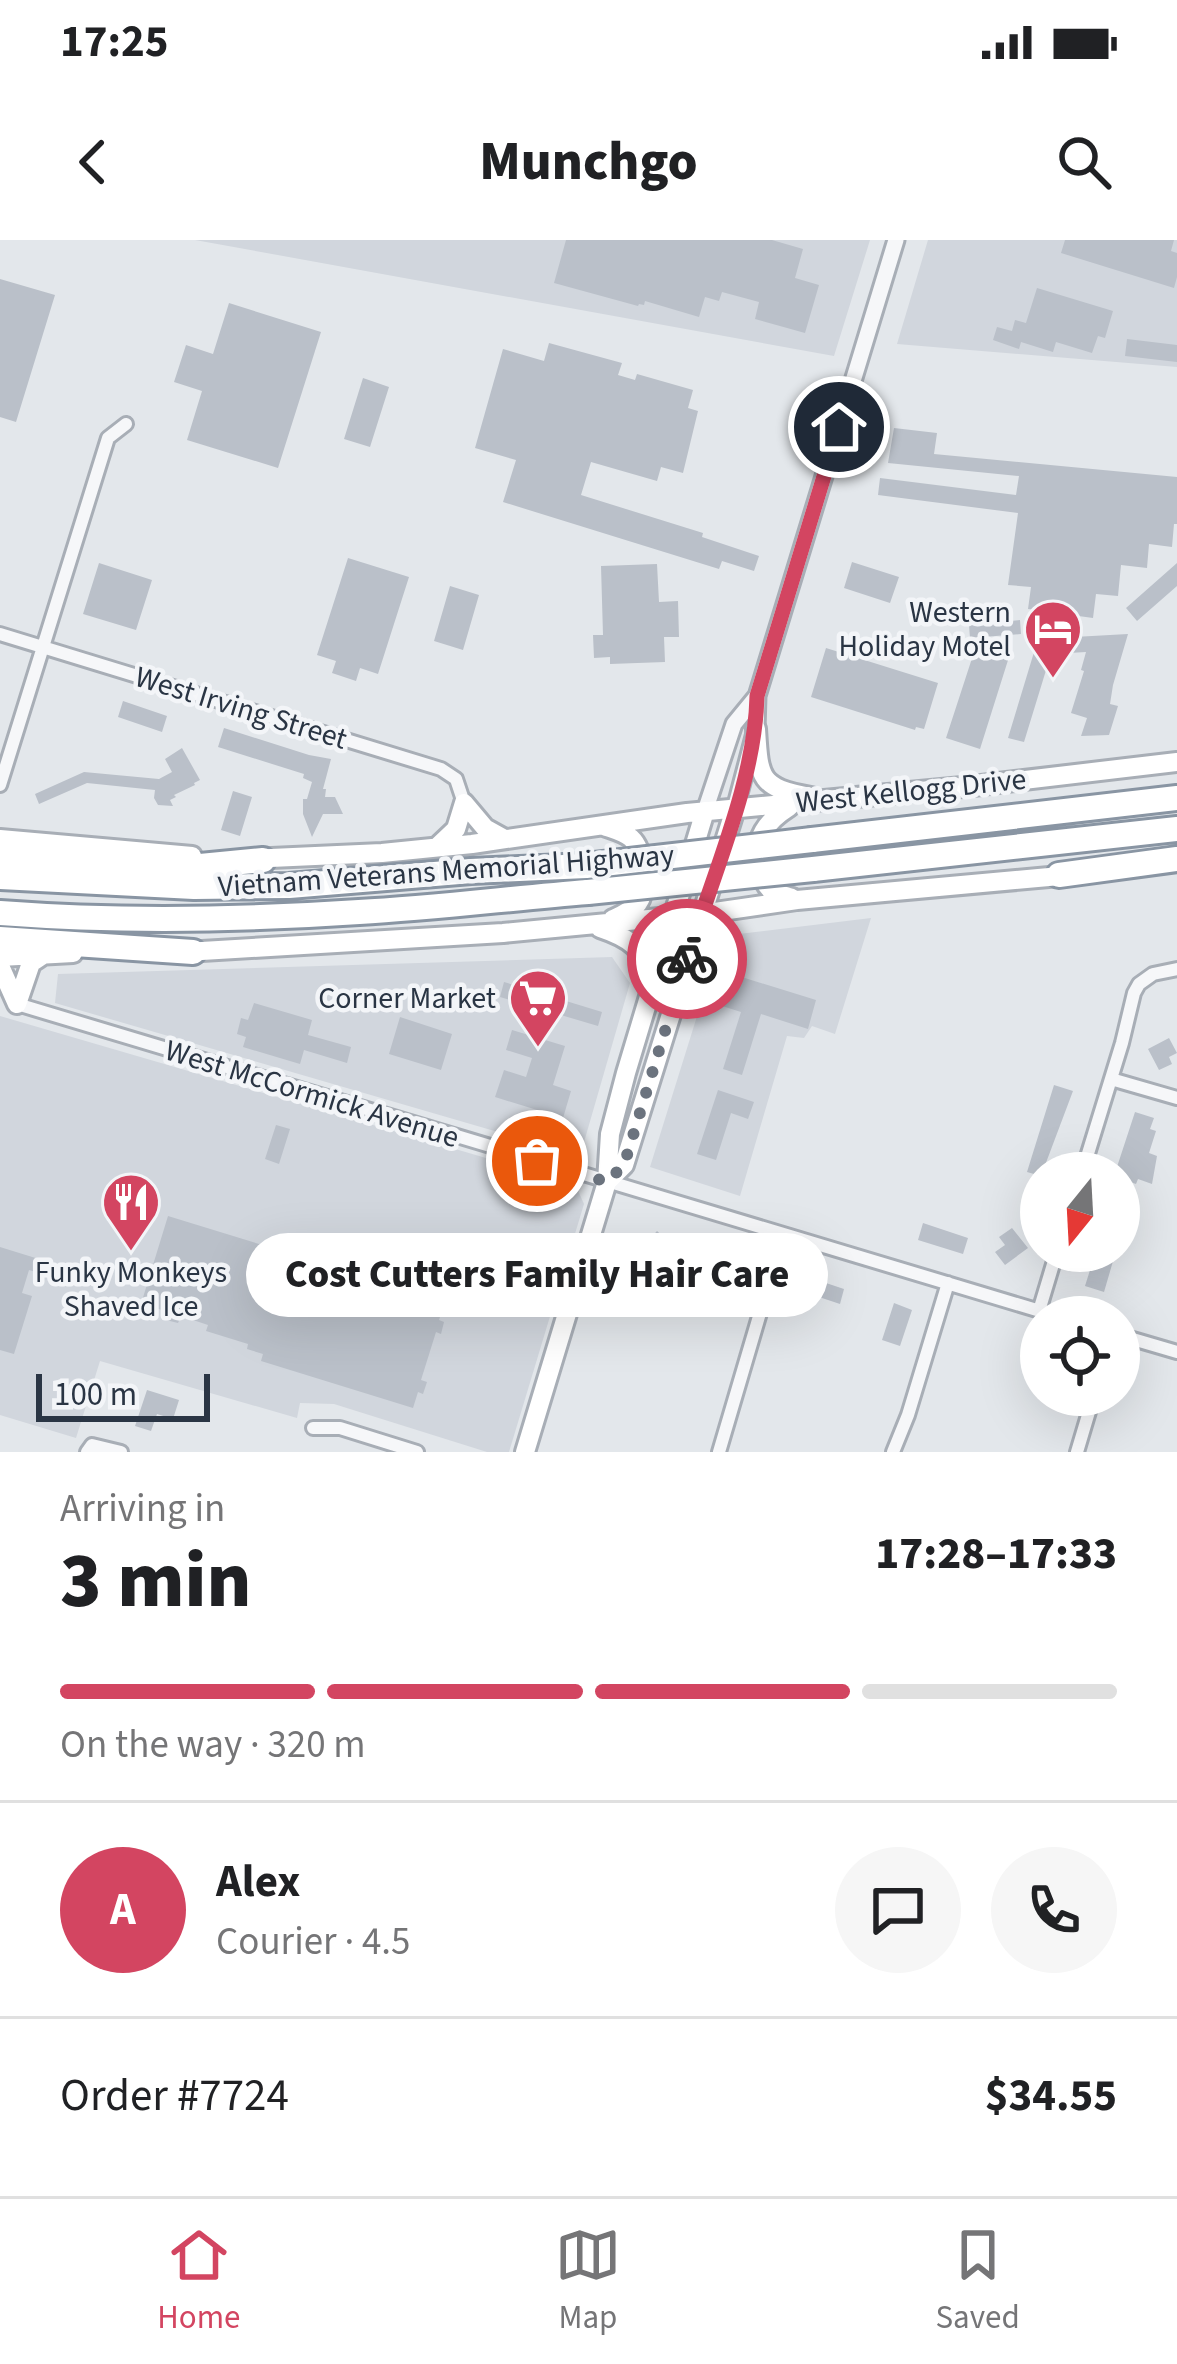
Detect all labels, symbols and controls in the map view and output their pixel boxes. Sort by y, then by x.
text: 17:25 [60,10,169,74]
text: Munchgo [479,124,698,201]
icon: back [60,129,126,195]
icon: search [1051,129,1117,195]
pin [788,376,890,478]
icon: home [806,394,872,460]
place label: Western Holiday Motel [839,591,1011,668]
hotel icon: Western Holiday Motel [1022,598,1084,680]
street label: West Irving Street [130,655,352,761]
street label: West Kellogg Drive [794,758,1028,824]
street label: Vietnam Veterans Memorial Highway [217,834,675,908]
courier [627,899,747,1019]
icon: bike [654,926,720,992]
supermarket icon: Corner Market [507,967,569,1049]
place label: Corner Market [318,977,496,1020]
street label: West McCormick Avenue [160,1029,464,1159]
pin [486,1110,588,1212]
icon: bag [504,1128,570,1194]
north arrow [1020,1152,1140,1272]
map controls [1020,1152,1140,1416]
restaurant icon: Funky Monkeys Shaved Ice [100,1171,162,1253]
callout: Cost Cutters Family Hair Care [246,1233,828,1317]
text: Cost Cutters Family Hair Care [285,1247,789,1303]
place label: Funky Monkeys Shaved Ice [35,1251,227,1328]
button: locate [1020,1296,1140,1416]
scale bar [36,1368,210,1421]
text: 100 m [54,1371,137,1418]
text: Arriving in [60,1481,225,1537]
text: 17:28–17:33 [875,1522,1117,1586]
text: 3 min [60,1526,252,1637]
text: On the way · 320 m [60,1717,366,1773]
button: chat [835,1847,961,1973]
button: phone [991,1847,1117,1973]
text: Alex [216,1850,300,1914]
text: A [110,1878,136,1942]
text: Courier · 4.5 [216,1914,410,1970]
text: Order #7724 [60,2064,289,2128]
text: $34.55 [985,2064,1117,2128]
tab: Home [157,2222,240,2341]
tab: Map [555,2222,621,2341]
tab: Saved [935,2222,1020,2341]

